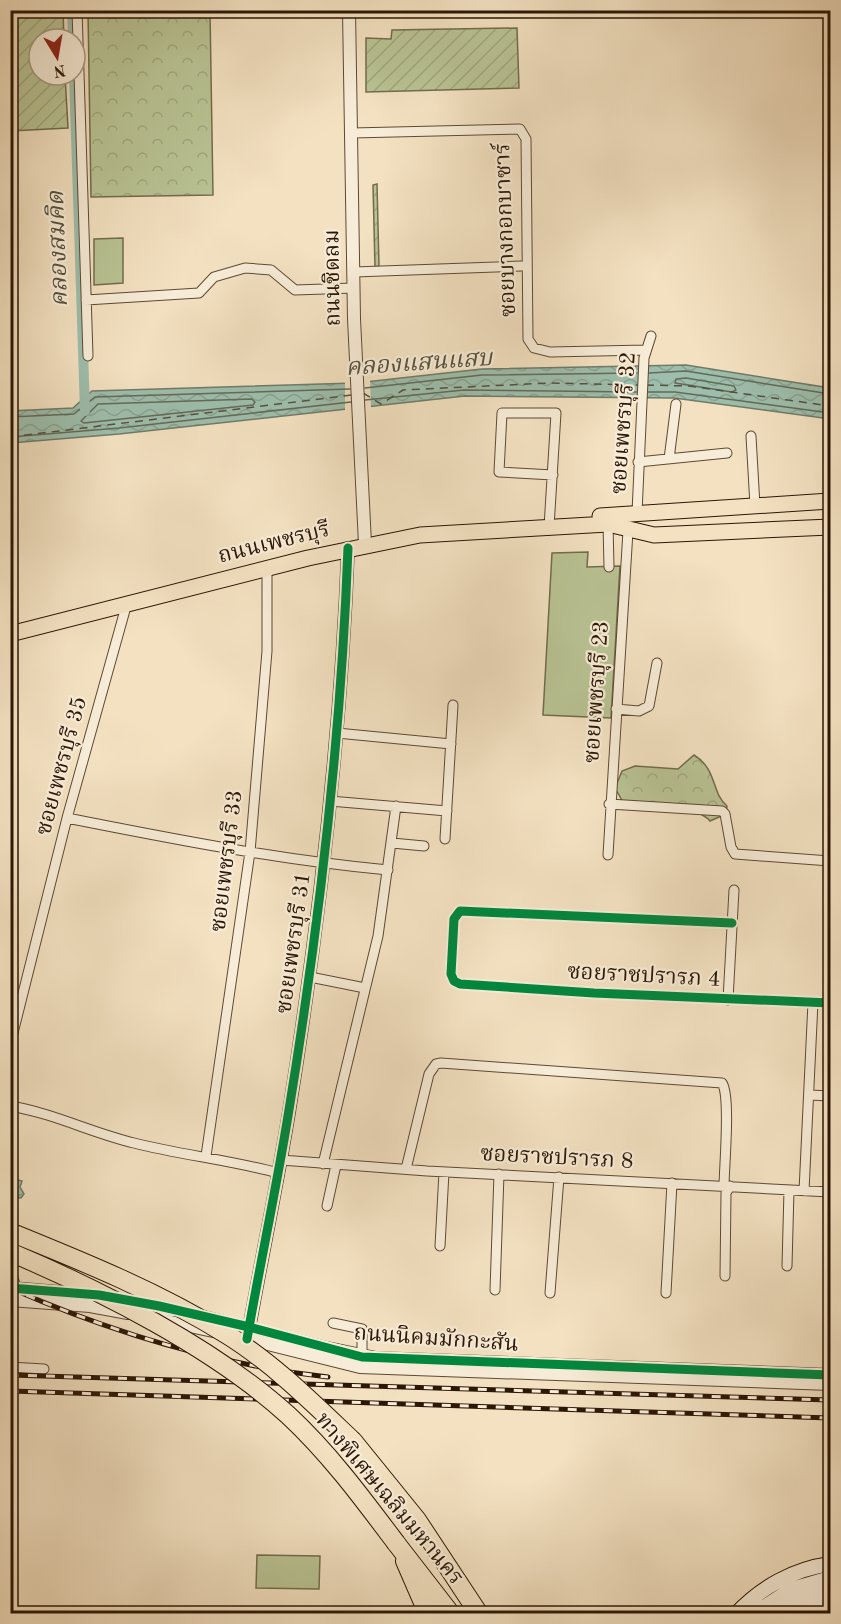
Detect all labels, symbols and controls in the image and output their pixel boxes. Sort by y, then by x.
north arrow [27,27,87,87]
text: N [51,61,67,79]
street label: ซอยบางกอกบาซาร์ [489,142,520,318]
water label: คลองสมคิด [43,190,73,308]
street label: ถนนชิดลม [320,229,345,327]
water label: คลองแสนแสบ [345,347,495,381]
street label: ซอยเพชรบุรี 32 [606,351,642,495]
street label: ถนนเพชรบุรี [215,517,333,569]
street label: ซอยเพชรบุรี 23 [579,620,615,764]
street label: ซอยเพชรบุรี 35 [31,694,93,838]
street label: ซอยเพชรบุรี 33 [205,789,249,933]
street label: ซอยเพชรบุรี 31 [271,871,317,1015]
street label: ซอยราชปรารภ 4 [567,961,721,991]
street label: ซอยราชปรารภ 8 [480,1143,634,1173]
street label: ถนนนิคมมักกะสัน [353,1321,519,1356]
street label: ทางพิเศษเฉลิมมหานคร [311,1408,468,1589]

